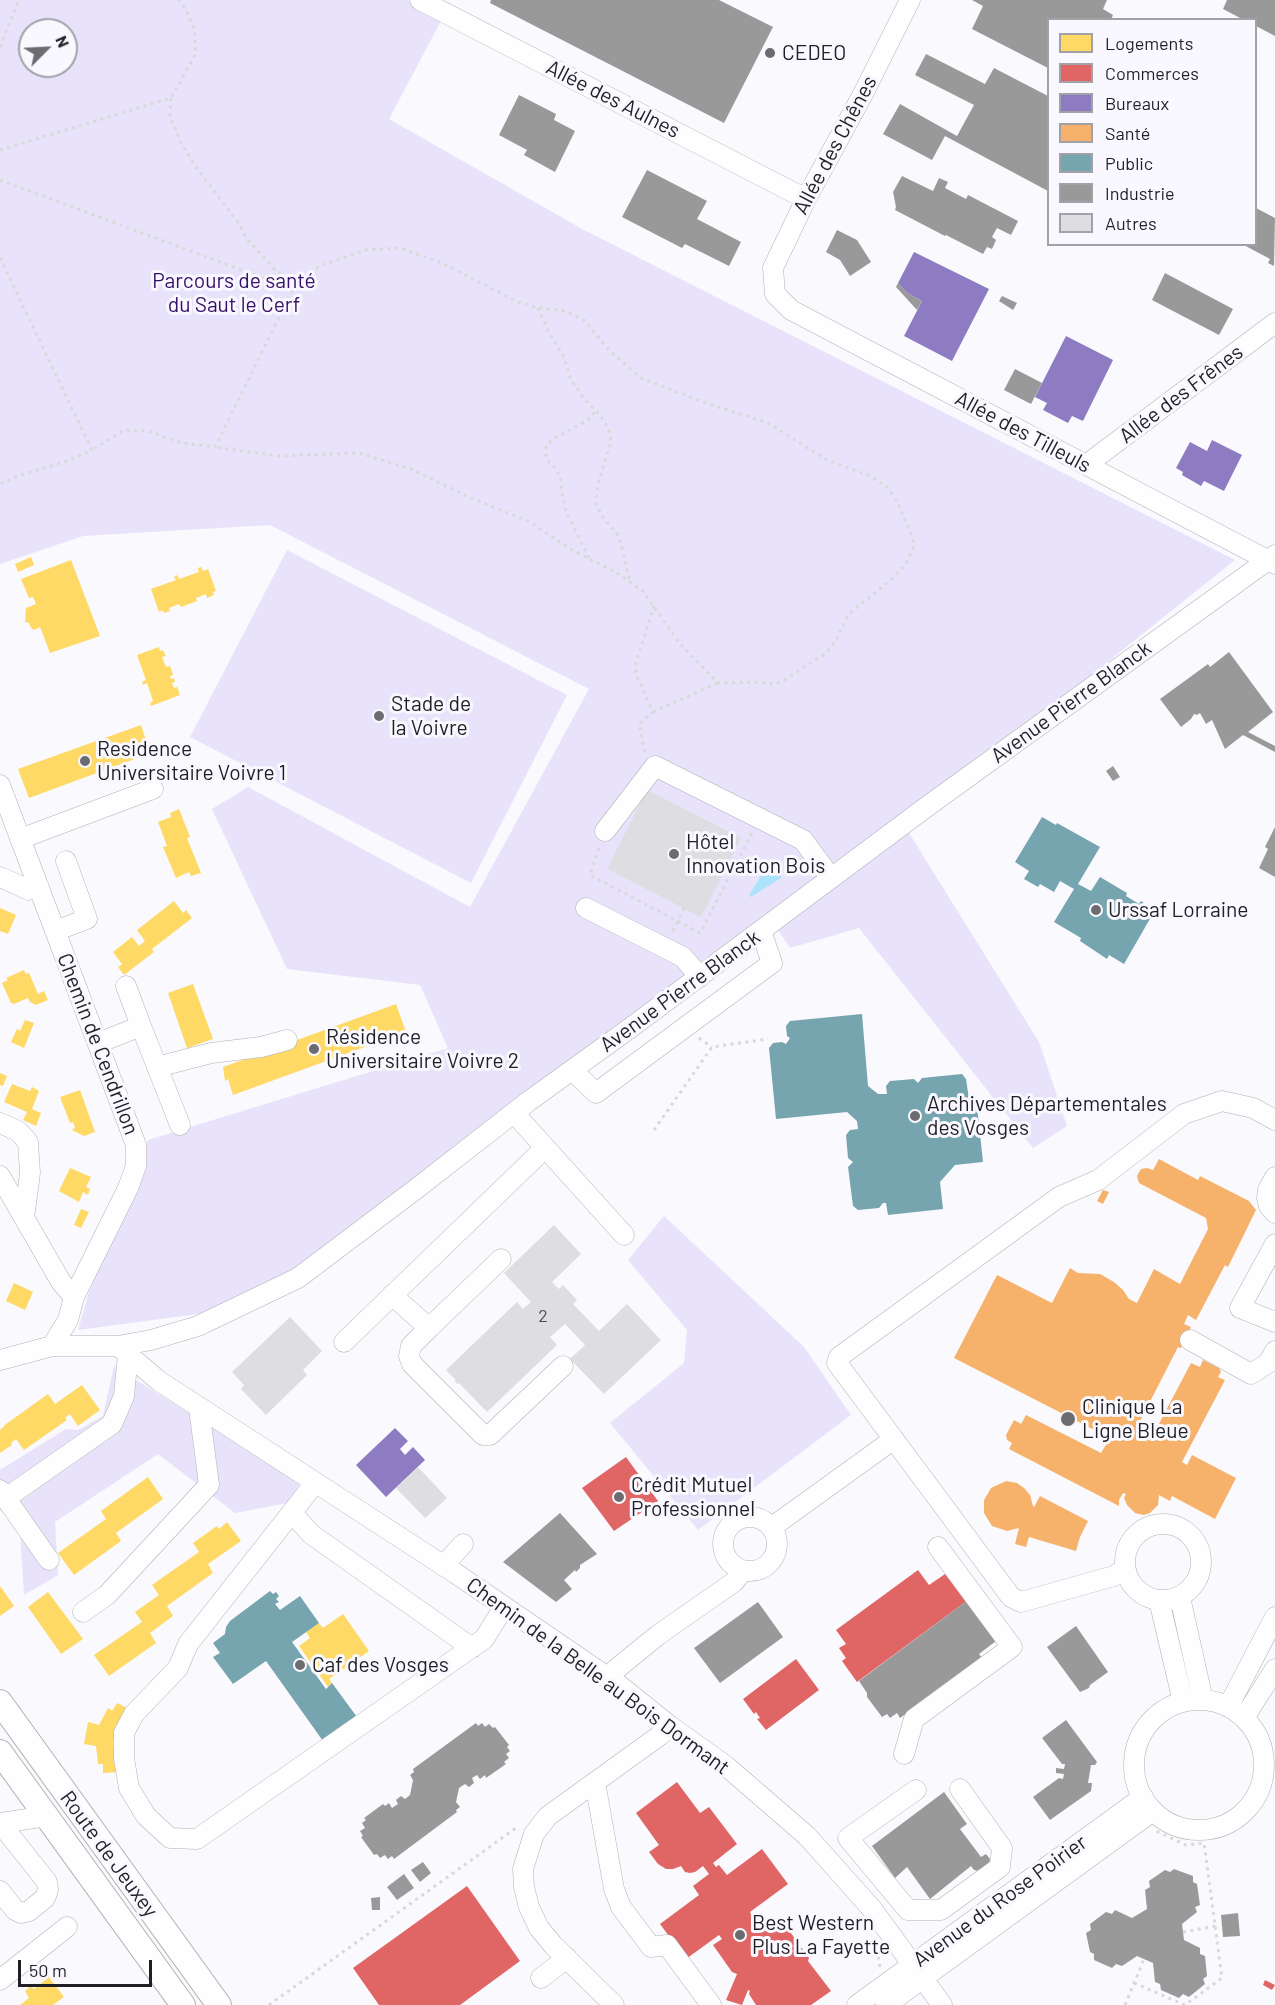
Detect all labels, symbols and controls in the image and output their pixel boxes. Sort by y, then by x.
north arrow [18,18,78,78]
legend [1047,18,1257,246]
text: Logements [1105,32,1194,54]
text: N [52,33,74,50]
place label: CEDEO [782,40,846,66]
marker: CEDEO [763,46,777,60]
street label: Allée des Aulnes [542,54,684,144]
text: Commerces [1105,62,1199,84]
street label: Allée des Chênes [788,71,882,219]
text: Bureaux [1105,92,1169,114]
text: Santé [1105,122,1150,144]
text: Public [1105,152,1153,174]
text: Industrie [1105,182,1175,204]
text: Autres [1105,212,1157,234]
park label: Parcours de santé du Saut le Cerf [152,268,316,318]
street label: Allée des Frênes [1114,339,1248,449]
street label: Allée des Tilleuls [951,386,1095,478]
street label: Avenue Pierre Blanck [986,635,1156,769]
place label: Stade de la Voivre [391,691,471,741]
marker: Stade de la Voivre [372,709,386,723]
place label: Residence Universitaire Voivre 1 [97,736,286,786]
marker: Residence Universitaire Voivre 1 [78,754,92,768]
place label: Hôtel Innovation Bois [686,829,825,879]
marker: Hôtel Innovation Bois [667,847,681,861]
place label: Urssaf Lorraine [1108,897,1248,923]
marker: Urssaf Lorraine [1089,903,1103,917]
street label: Avenue Pierre Blanck [595,924,765,1058]
street label: Chemin de Cendrillon [52,950,144,1138]
place label: Résidence Universitaire Voivre 2 [326,1024,519,1074]
marker: Résidence Universitaire Voivre 2 [307,1042,321,1056]
place label: Archives Départementales des Vosges [927,1091,1167,1141]
marker: Archives Départementales des Vosges [908,1109,922,1123]
house number: 2 [538,1305,548,1327]
place label: Clinique La Ligne Bleue [1082,1394,1189,1444]
marker: Clinique La Ligne Bleue [1059,1410,1077,1428]
place label: Crédit Mutuel Professionnel [631,1472,755,1522]
marker: Crédit Mutuel Professionnel [612,1490,626,1504]
street label: Chemin de la Belle au Bois Dormant [462,1572,734,1780]
place label: Caf des Vosges [312,1652,449,1678]
marker: Caf des Vosges [293,1658,307,1672]
street label: Route de Jeuxey [55,1786,163,1922]
street label: Avenue du Rose Poirier [908,1830,1092,1972]
place label: Best Western Plus La Fayette [752,1910,890,1960]
marker: Best Western Plus La Fayette [733,1928,747,1942]
scale bar [21,1948,154,1986]
text: 50 m [29,1959,67,1981]

